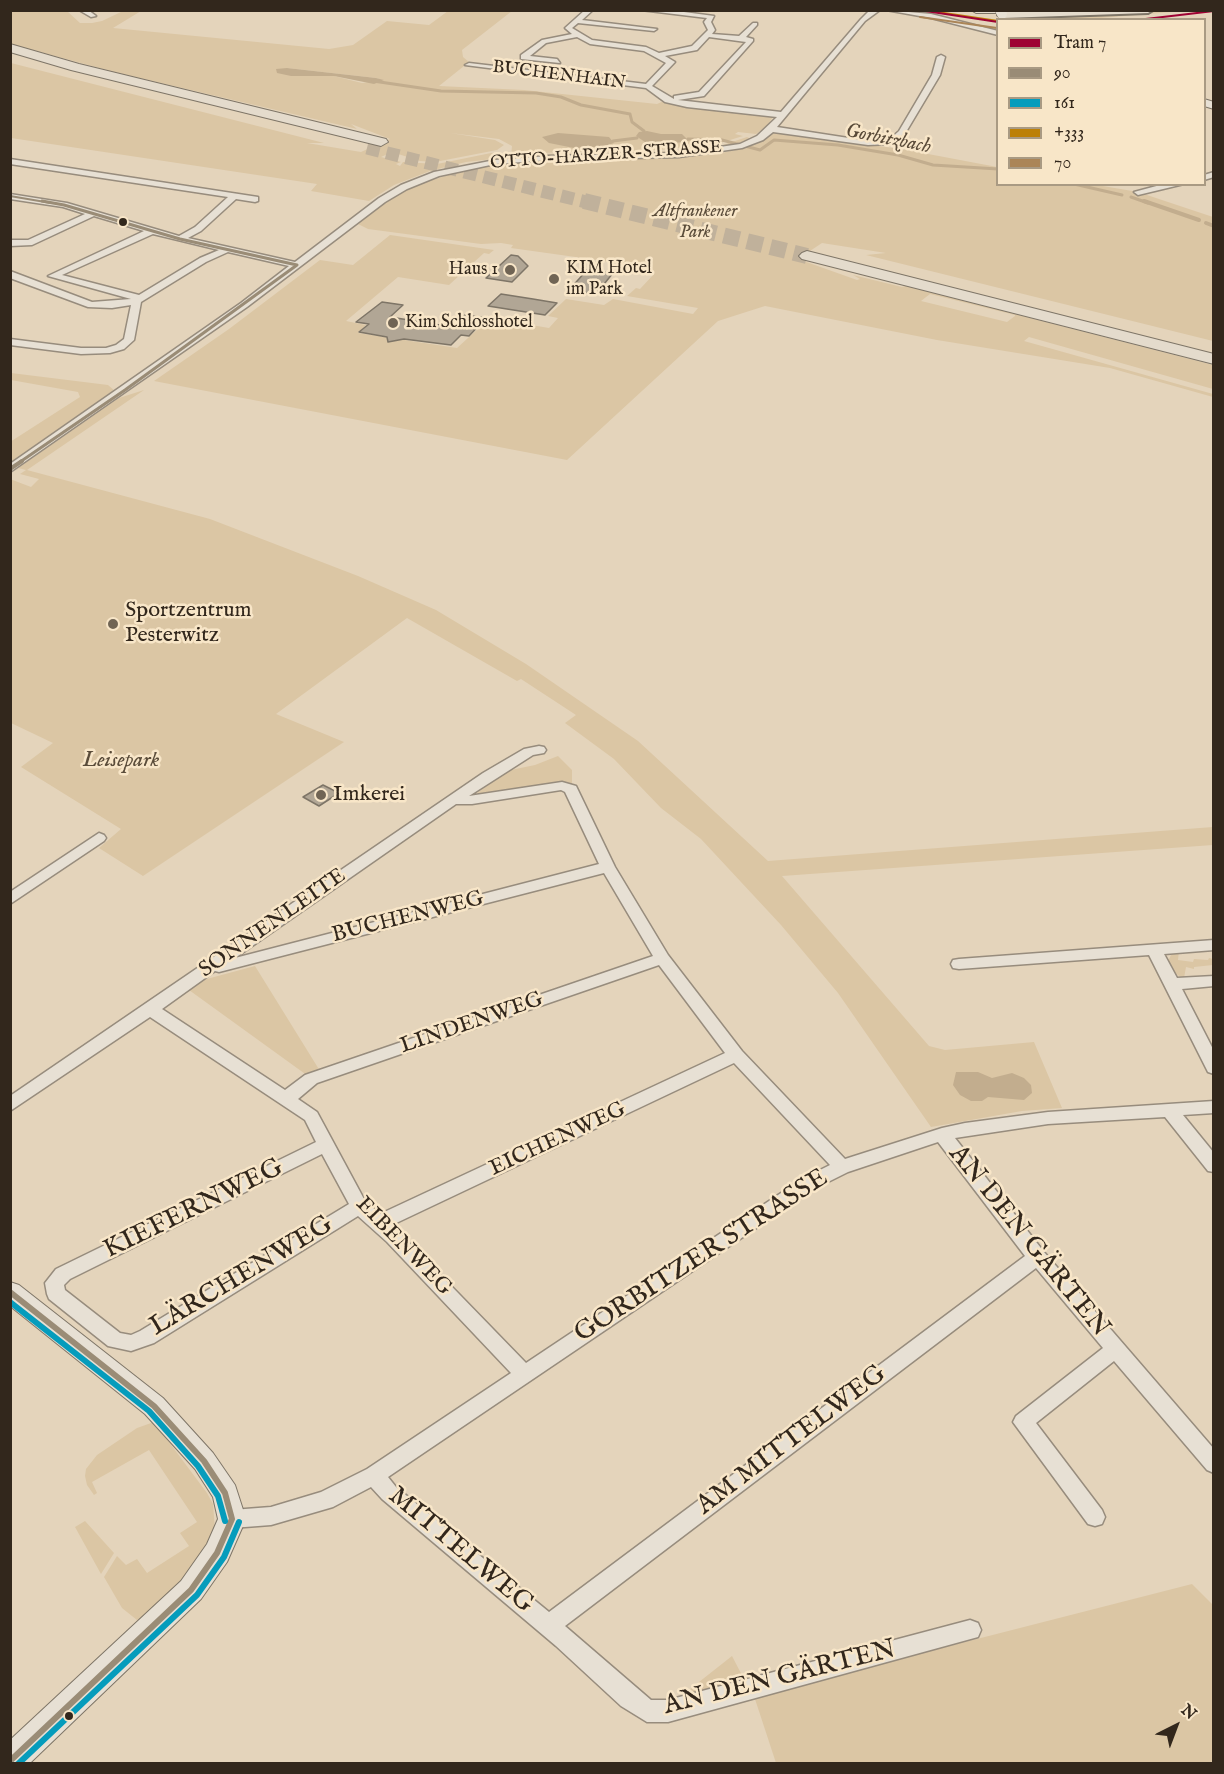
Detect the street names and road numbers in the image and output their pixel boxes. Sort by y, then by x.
street label: BUCHENHAIN [491,57,627,95]
street label: OTTO-HARZER-STRASSE [490,137,722,175]
street label: SONNENLEITE [195,864,351,984]
street label: BUCHENWEG [329,886,487,950]
street label: LINDENWEG [397,987,547,1061]
street label: EICHENWEG [486,1097,630,1183]
street label: AN DEN GÄRTEN [940,1139,1116,1345]
street label: KIEFERNWEG [99,1153,289,1267]
street label: GORBITZER STRASSE [569,1163,835,1351]
street label: EIBENWEG [349,1192,457,1302]
street label: LÄRCHENWEG [145,1210,339,1344]
street label: AM MITTELWEG [691,1359,893,1523]
street label: MITTELWEG [381,1481,539,1621]
street label: AN DEN GÄRTEN [661,1634,899,1724]

